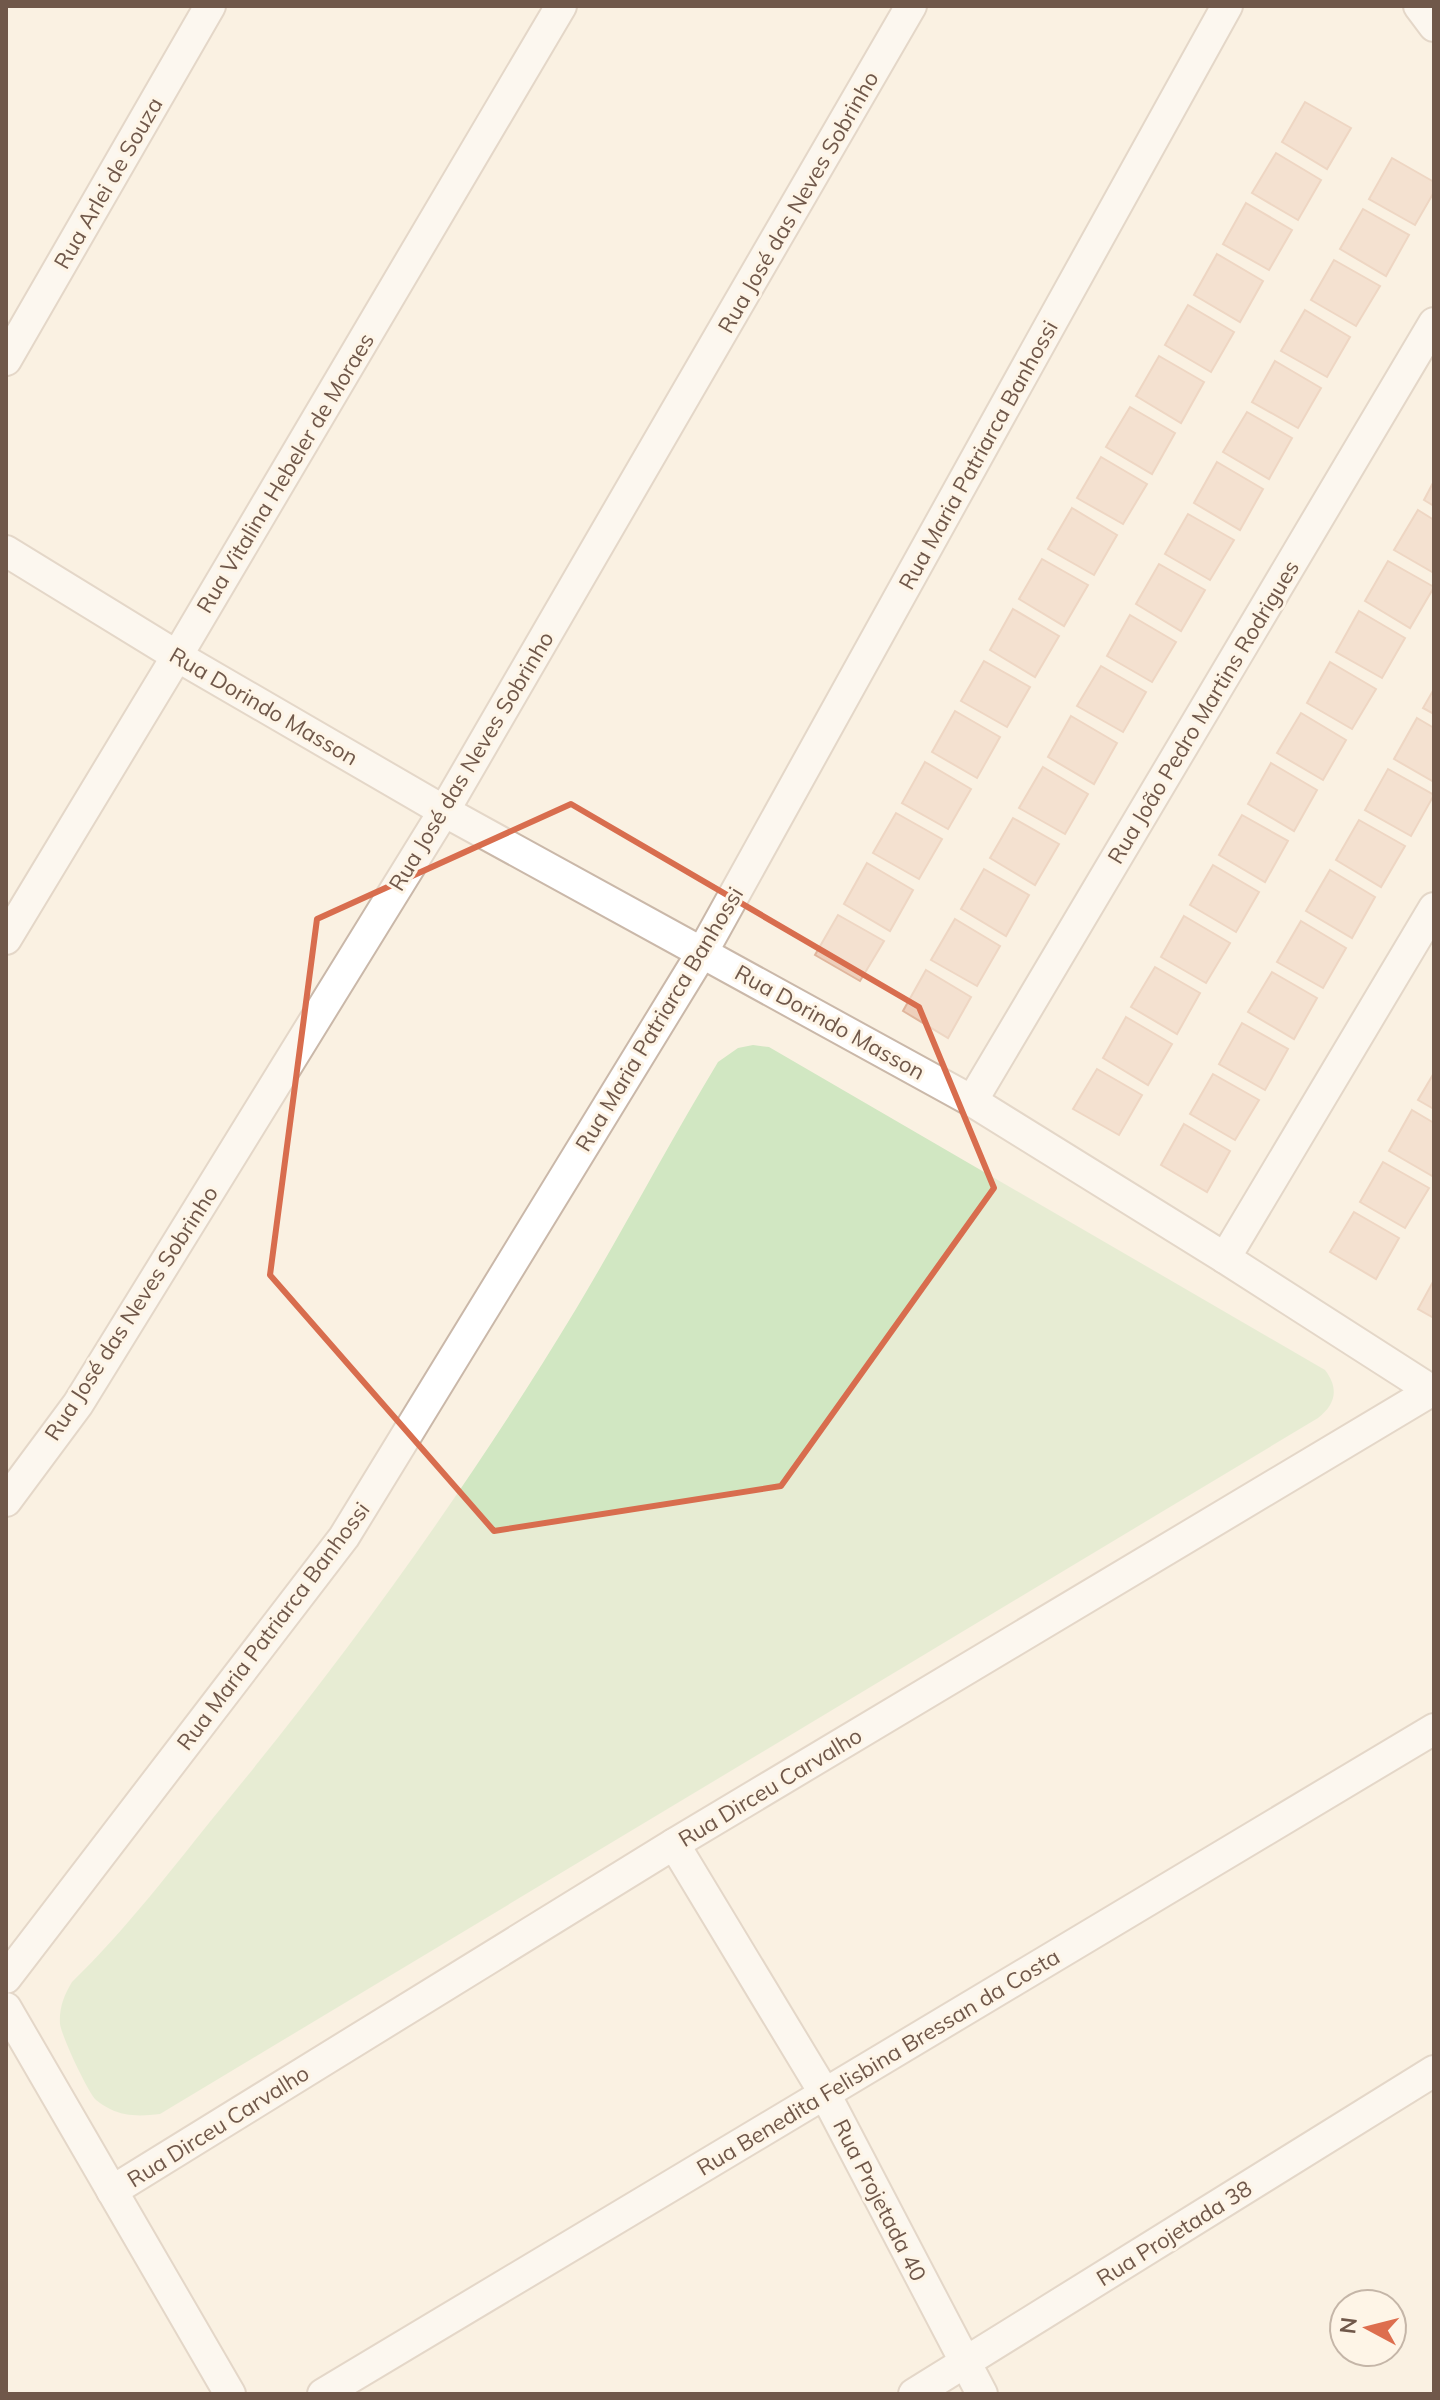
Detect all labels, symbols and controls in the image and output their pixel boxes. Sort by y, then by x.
street label: Rua José das Neves Sobrinho [711,66,885,338]
street label: Rua Arlei de Souza [47,92,169,274]
street label: Rua Maria Patriarca Banhossi [892,316,1064,594]
street label: Rua Vitalina Hebeler de Moraes [190,328,380,618]
street label: Rua João Pedro Martins Rodrigues [1101,555,1305,869]
street label: Rua José das Neves Sobrinho [382,626,560,896]
street label: Rua Dorindo Masson [165,641,363,771]
street label: Rua Maria Patriarca Banhossi [569,882,749,1156]
street label: Rua Dorindo Masson [730,958,930,1086]
street label: Rua José das Neves Sobrinho [38,1181,224,1445]
street label: Rua Maria Patriarca Banhossi [171,1496,375,1756]
street label: Rua Dirceu Carvalho [673,1721,867,1853]
street label: Rua Benedita Felisbina Bressan da Costa [691,1942,1065,2182]
street label: Rua Dirceu Carvalho [122,2059,314,2193]
street label: Rua Projetada 40 [827,2114,933,2286]
street label: Rua Projetada 38 [1091,2174,1257,2292]
north arrow [1328,2288,1408,2368]
text: N [1333,2316,1363,2336]

